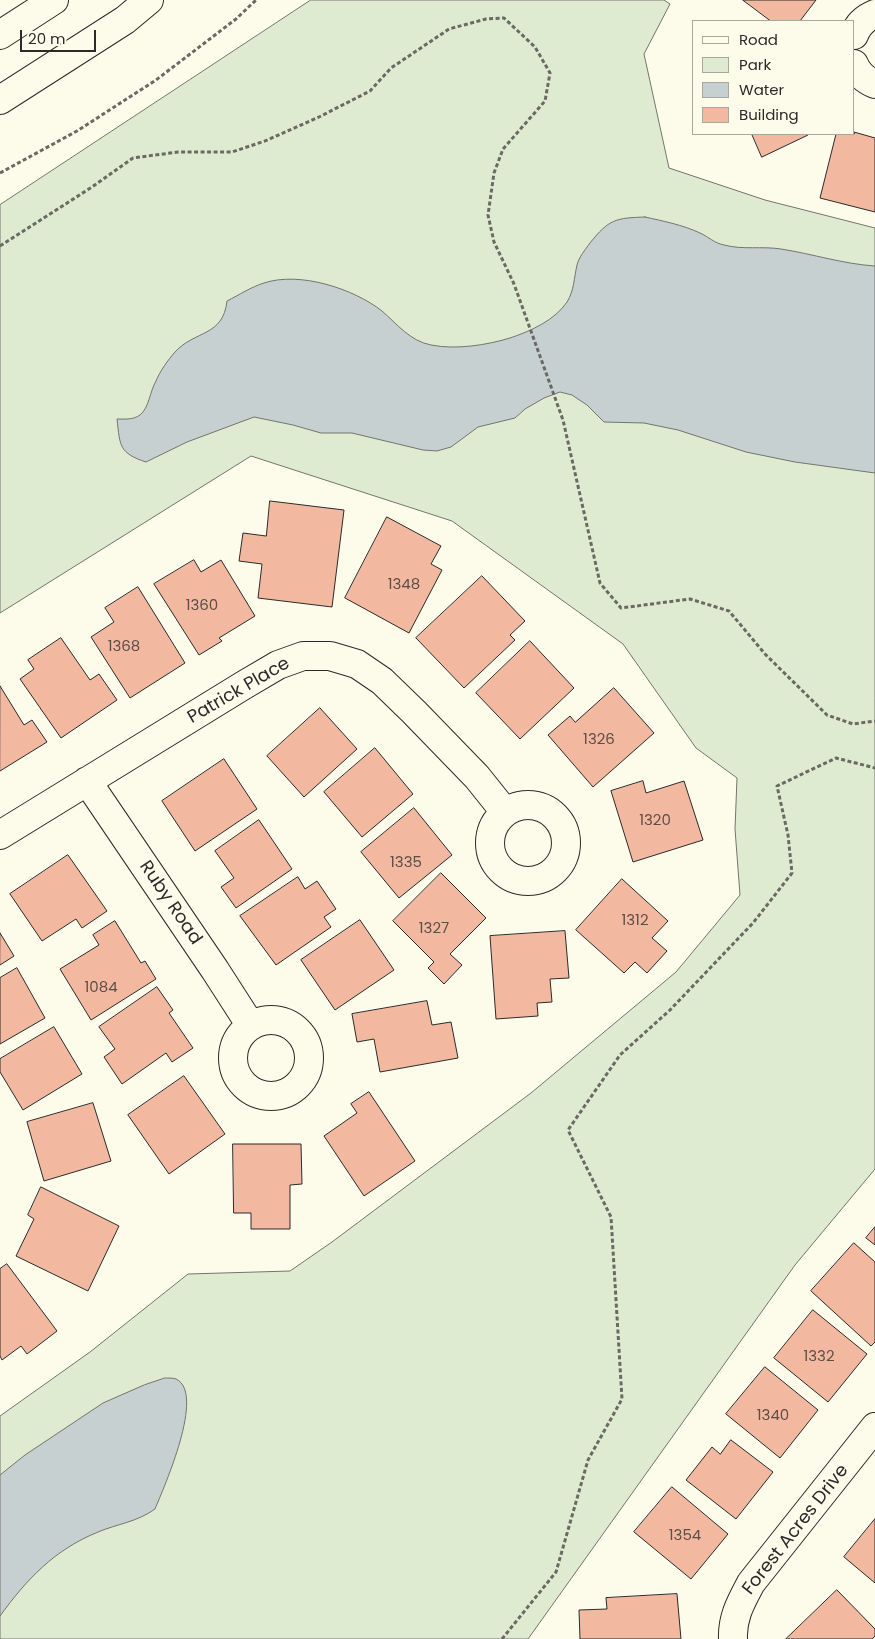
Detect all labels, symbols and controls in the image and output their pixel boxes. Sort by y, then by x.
scale bar [22,20,99,52]
legend [692,20,855,135]
text: 20 m [28,28,66,49]
text: Road [739,29,778,50]
text: Park [739,54,771,75]
text: Water [739,79,784,100]
text: Building [739,104,799,125]
house number: 1348 [388,576,420,594]
house number: 1360 [186,597,218,615]
house number: 1368 [108,638,140,656]
street label: Patrick Place [184,653,294,729]
house number: 1326 [583,731,615,749]
house number: 1320 [639,812,671,830]
house number: 1335 [390,854,422,872]
street label: Ruby Road [134,857,206,949]
house number: 1312 [621,912,649,930]
house number: 1327 [419,920,449,938]
house number: 1084 [84,979,118,997]
house number: 1332 [803,1348,835,1366]
house number: 1340 [757,1407,789,1425]
street label: Forest Acres Drive [738,1461,854,1599]
house number: 1354 [669,1527,701,1545]

